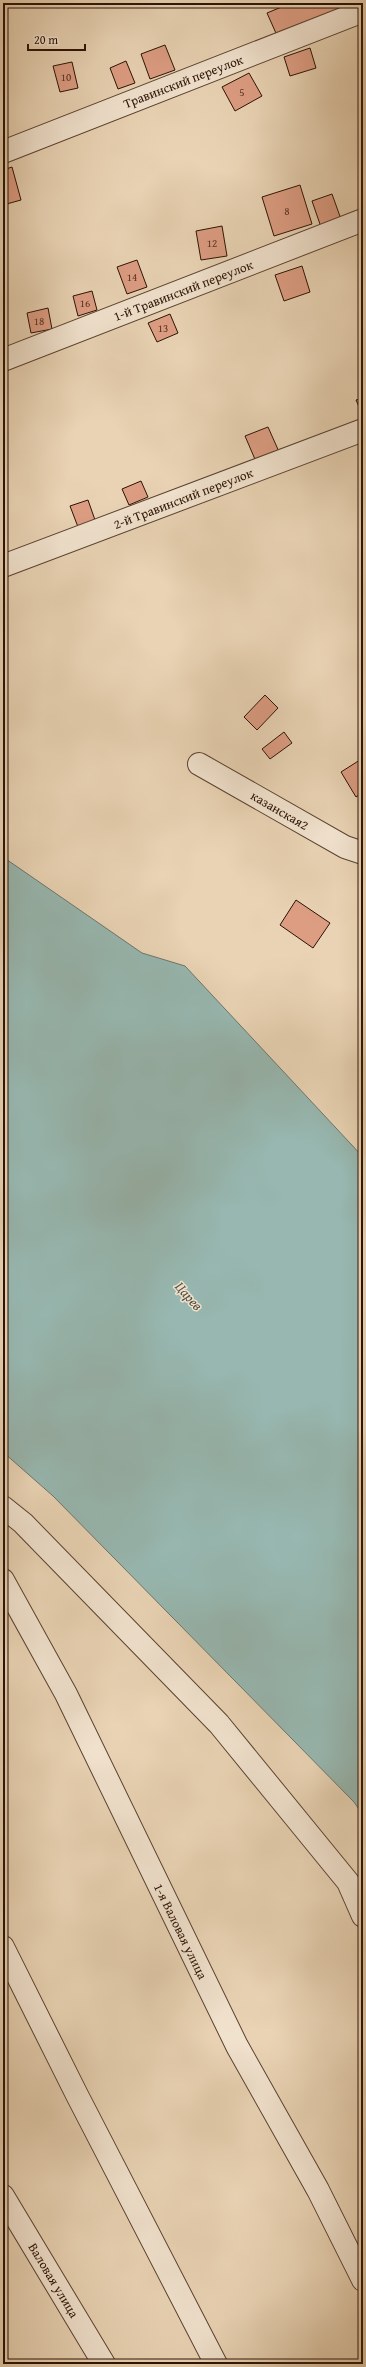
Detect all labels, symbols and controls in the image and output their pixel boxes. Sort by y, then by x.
scale bar [28,26,85,52]
text: 20 m [34,31,58,48]
street label: Травинский переулок [121,50,246,113]
house number: 10 [61,69,71,85]
house number: 5 [239,84,245,100]
house number: 8 [284,203,290,219]
house number: 12 [207,235,217,251]
street label: 1-й Травинский переулок [111,255,256,326]
house number: 14 [127,269,137,285]
house number: 16 [80,295,90,311]
house number: 18 [34,313,44,329]
house number: 13 [158,320,168,336]
street label: 2-й Травинский переулок [111,463,256,534]
street label: казанская2 [247,786,312,835]
water label: Царев [171,1277,207,1315]
street label: 1-я Валовая улица [149,1880,212,1983]
street label: Валовая улица [24,2239,84,2322]

